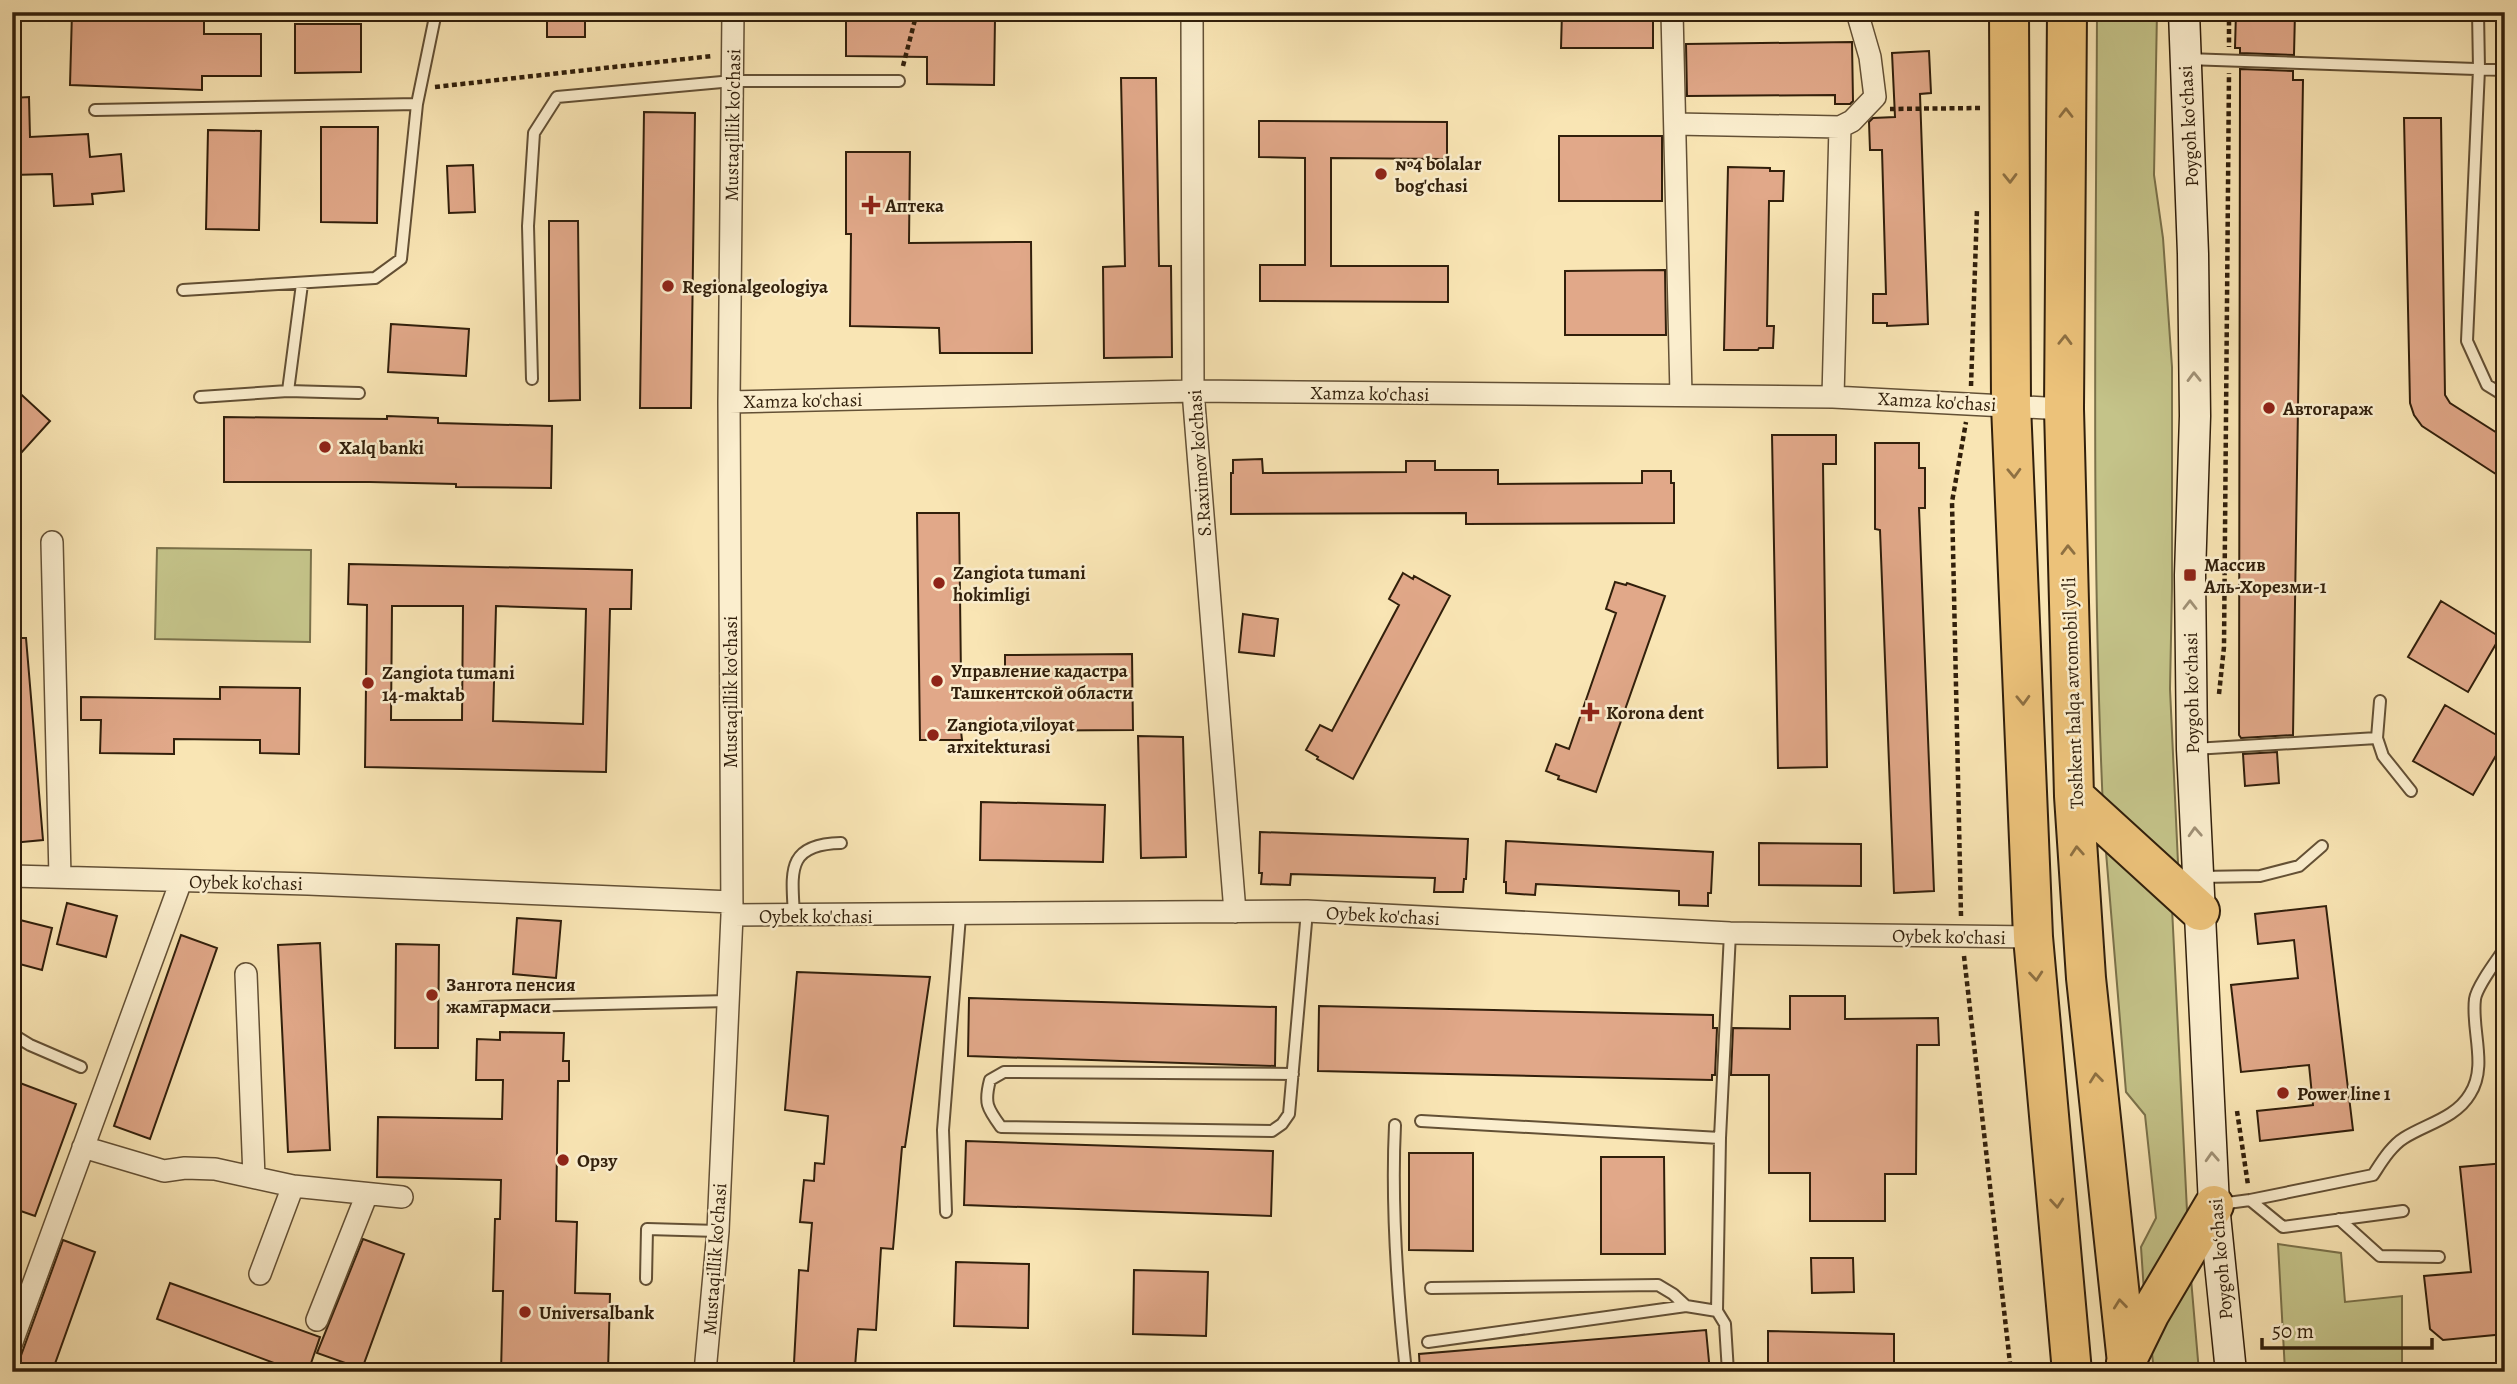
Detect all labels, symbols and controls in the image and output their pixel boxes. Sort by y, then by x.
street label: Mustaqillik ko'chasi [719,49,747,202]
street label: Poygoh koʻchasi [2173,65,2205,187]
one-way arrow [2058,107,2074,118]
place label: №4 bolalar bog'chasi [1394,151,1482,199]
marker: №4 bolalar bog'chasi [1373,166,1389,182]
one-way arrow [2002,174,2018,184]
place label: Аптека [884,193,945,219]
marker: Аптека [863,197,879,213]
place label: Regionalgeologiya [682,274,829,300]
marker: Regionalgeologiya [660,278,676,294]
one-way arrow [2057,335,2073,345]
one-way arrow [2187,372,2202,383]
street label: Xamza ko'chasi [1310,380,1430,408]
street label: Xamza ko'chasi [1877,386,1997,418]
street label: Xamza ko'chasi [743,387,863,415]
street label: S.Raximov ko'chasi [1182,389,1218,537]
place label: Автогараж [2282,396,2374,422]
marker: Автогараж [2261,400,2277,416]
place label: Xalq banki [339,435,424,461]
marker: Xalq banki [317,439,333,455]
one-way arrow [2007,468,2022,479]
one-way arrow [2060,544,2075,555]
place label: Массив Аль-Хорезми-1 [2203,552,2327,600]
place label: Zangiota tumani hokimligi [953,560,1086,608]
marker: Массив Аль-Хорезми-1 [2182,567,2198,583]
marker: Zangiota tumani hokimligi [931,575,947,591]
street label: Toshkent halqa avtomobil yo'li [2056,577,2090,809]
one-way arrow [2182,599,2198,610]
street label: Mustaqillik ko'chasi [718,616,744,768]
street label: Poygoh koʻchasi [2178,632,2206,754]
place label: Управление кадастра Ташкентской области [951,658,1133,706]
place label: Zangiota tumani 14-maktab [382,660,515,708]
marker: Управление кадастра Ташкентской области [929,673,945,689]
marker: Zangiota tumani 14-maktab [360,675,376,691]
one-way arrow [2016,695,2031,706]
place label: Korona dent [1606,700,1705,726]
marker: Korona dent [1580,702,1600,722]
place label: Zangiota viloyat arxitekturasi [947,712,1075,760]
marker: Zangiota viloyat arxitekturasi [925,727,941,743]
one-way arrow [2188,827,2203,838]
one-way arrow [2070,845,2085,856]
street label: Oybek ko'chasi [189,869,303,897]
street label: Oybek ko'chasi [1325,900,1441,932]
street label: Oybek ko'chasi [759,904,873,930]
street label: Oybek ko'chasi [1892,923,2006,951]
one-way arrow [2028,971,2043,982]
place label: Зангота пенсия жамгармаси [446,972,576,1020]
marker: Зангота пенсия жамгармаси [424,987,440,1003]
one-way arrow [2089,1072,2104,1083]
place label: Power line 1 [2297,1081,2391,1107]
marker: Power line 1 [2275,1085,2291,1101]
place label: Орзу [577,1148,618,1174]
marker: Орзу [555,1152,571,1168]
one-way arrow [2204,1152,2219,1163]
street label: Mustaqillik ko'chasi [697,1182,733,1336]
street label: Poygoh koʻchasi [2203,1197,2239,1321]
one-way arrow [2049,1198,2064,1209]
one-way arrow [2113,1298,2128,1310]
place label: Universalbank [539,1300,654,1326]
marker: Universalbank [517,1304,533,1320]
scale bar [2262,1307,2431,1351]
text: 50 m [2272,1317,2314,1345]

